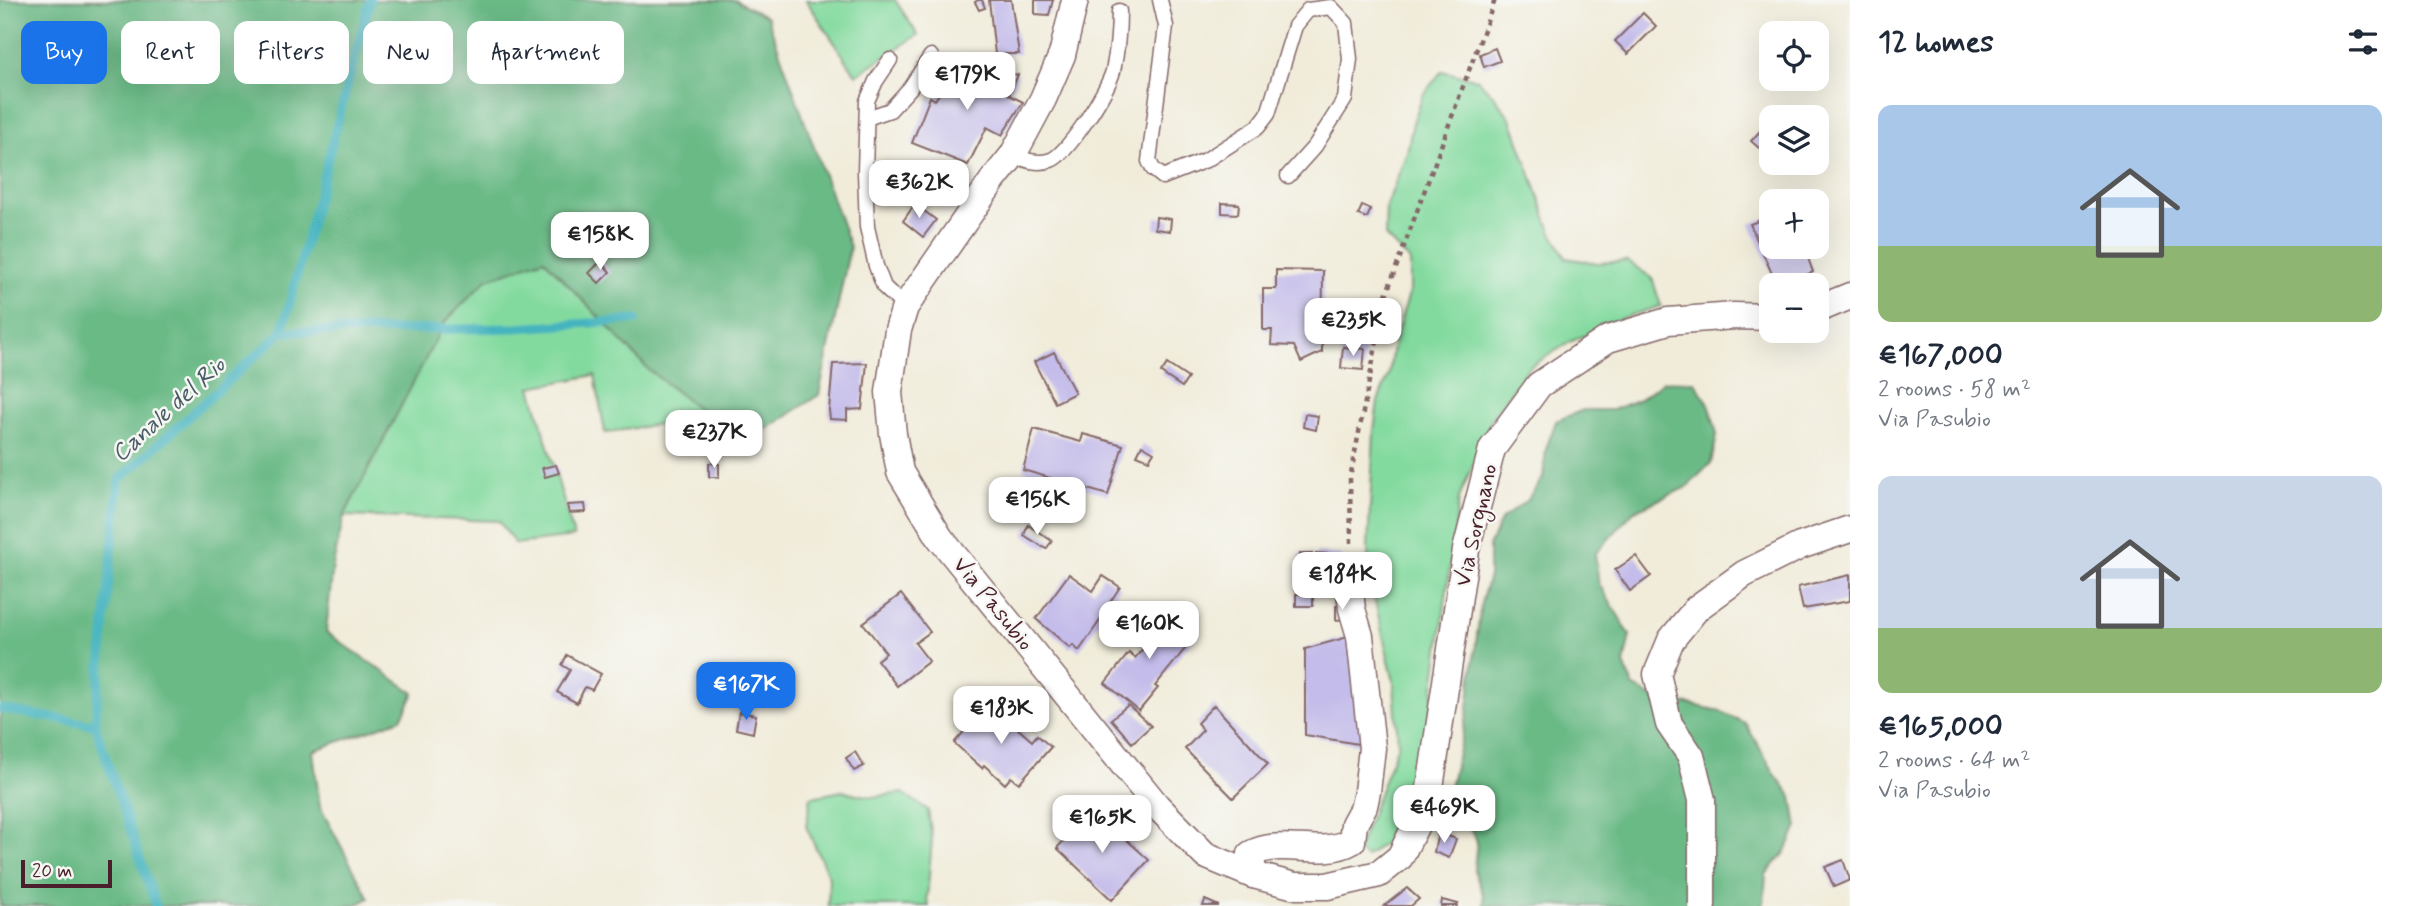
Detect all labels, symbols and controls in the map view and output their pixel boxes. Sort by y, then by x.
chip: Buy [21,21,107,84]
chip: Rent [121,21,220,84]
chip: Filters [234,21,349,84]
chip: New [363,21,453,84]
chip: Apartment [467,21,624,84]
map controls [1759,21,1829,343]
button: locate [1759,21,1829,91]
text: 12 homes [1878,23,1994,62]
icon: filters [2344,23,2382,61]
pin: €179K [918,52,1016,112]
text: €179K [934,60,1000,90]
button: layers [1759,105,1829,175]
icon: home [2067,150,2193,276]
pin: €362K [870,160,968,220]
text: €362K [885,168,953,198]
button: + [1759,189,1829,259]
pin: €158K [551,212,649,272]
text: €158K [567,220,633,250]
button: − [1759,273,1829,343]
pin: €235K [1304,298,1402,358]
text: €235K [1320,306,1386,336]
text: €167,000 [1878,336,2003,375]
water label: Canale del Rio [105,350,233,469]
text: 2 rooms · 58 m² [1878,375,2031,405]
text: Via Pasubio [1878,405,1991,435]
pin: €237K [665,410,763,470]
text: €237K [681,418,747,448]
street label: Via Sorgnano [1448,461,1508,590]
pin: €156K [988,477,1086,537]
text: €156K [1005,485,1069,515]
icon: home [2067,521,2193,647]
street label: Via Pasubio [945,551,1040,658]
pin: €184K [1293,552,1391,612]
text: €184K [1308,560,1376,590]
pin: €160K [1100,602,1198,661]
text: €160K [1115,609,1183,639]
pin: €167K [697,662,795,722]
text: €167K [712,670,780,700]
pin: €183K [952,686,1050,746]
text: €183K [969,694,1033,724]
text: €165,000 [1878,707,2003,746]
text: 2 rooms · 64 m² [1878,746,2030,776]
text: Via Pasubio [1878,776,1991,806]
pin: €469K [1395,786,1493,845]
text: €469K [1409,793,1479,823]
pin: €165K [1053,796,1151,855]
text: €165K [1068,803,1136,833]
scale bar [21,857,112,889]
text: 20 m [32,859,72,884]

